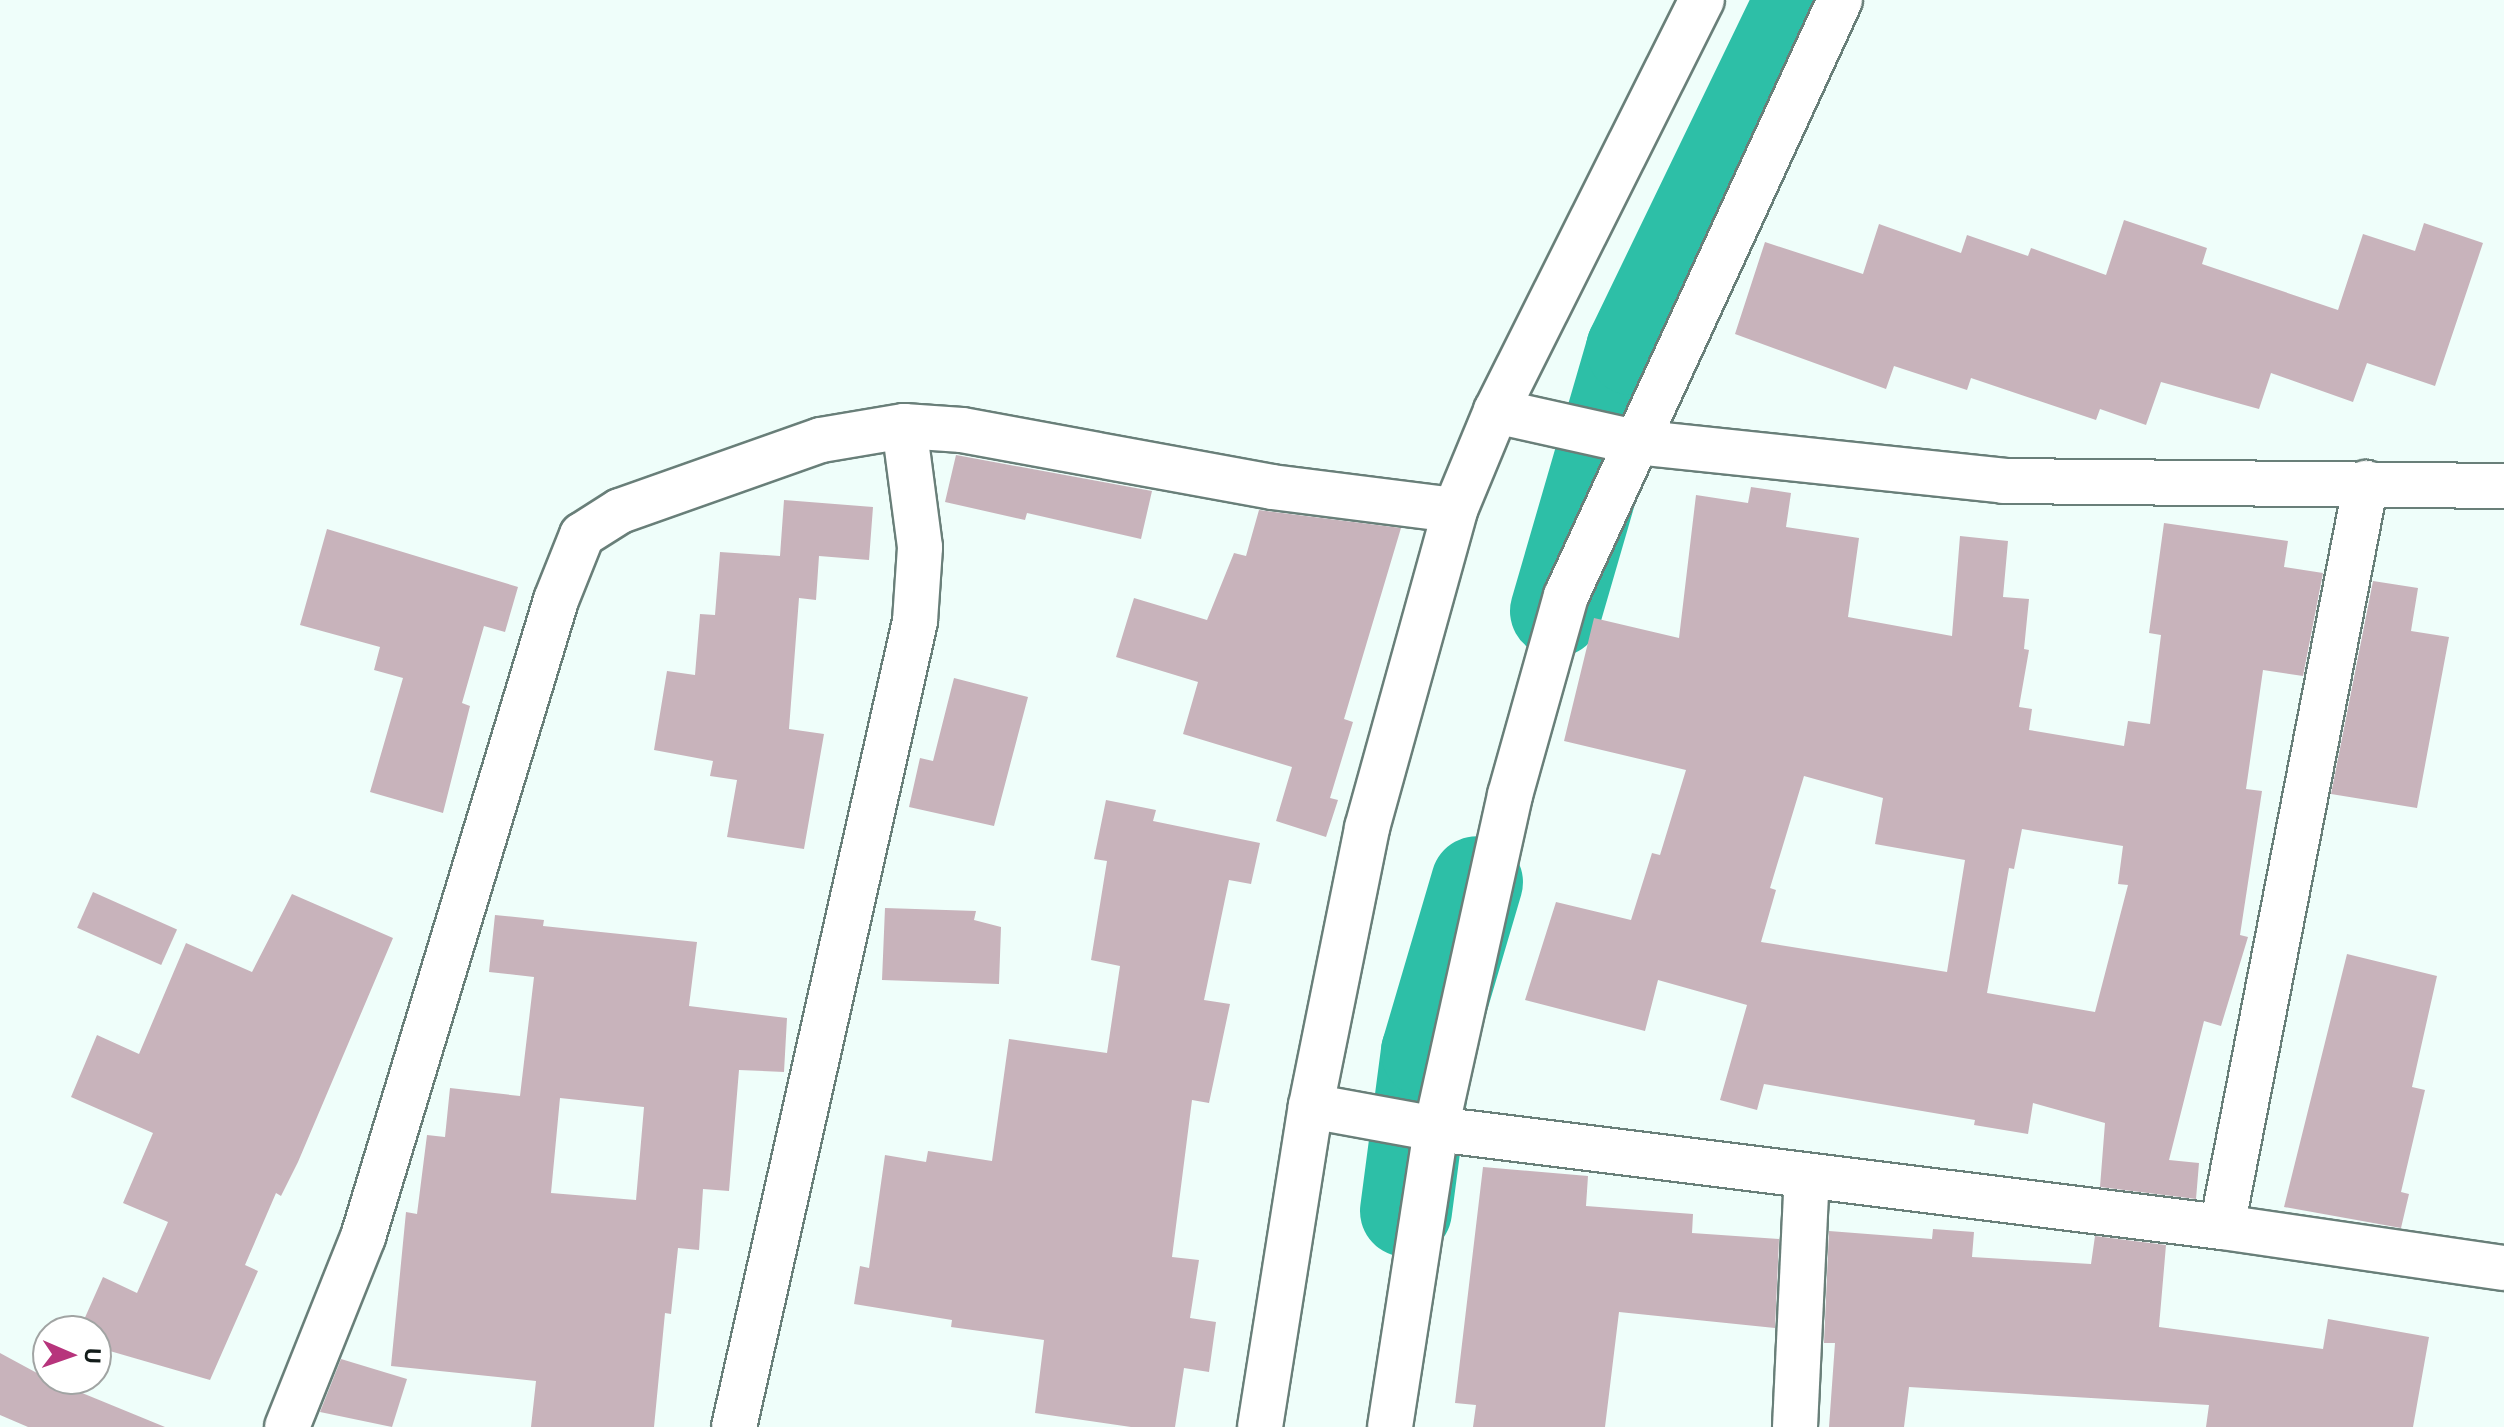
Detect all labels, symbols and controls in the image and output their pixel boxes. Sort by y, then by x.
north arrow [32,1315,112,1395]
text: U [79,1347,109,1365]

